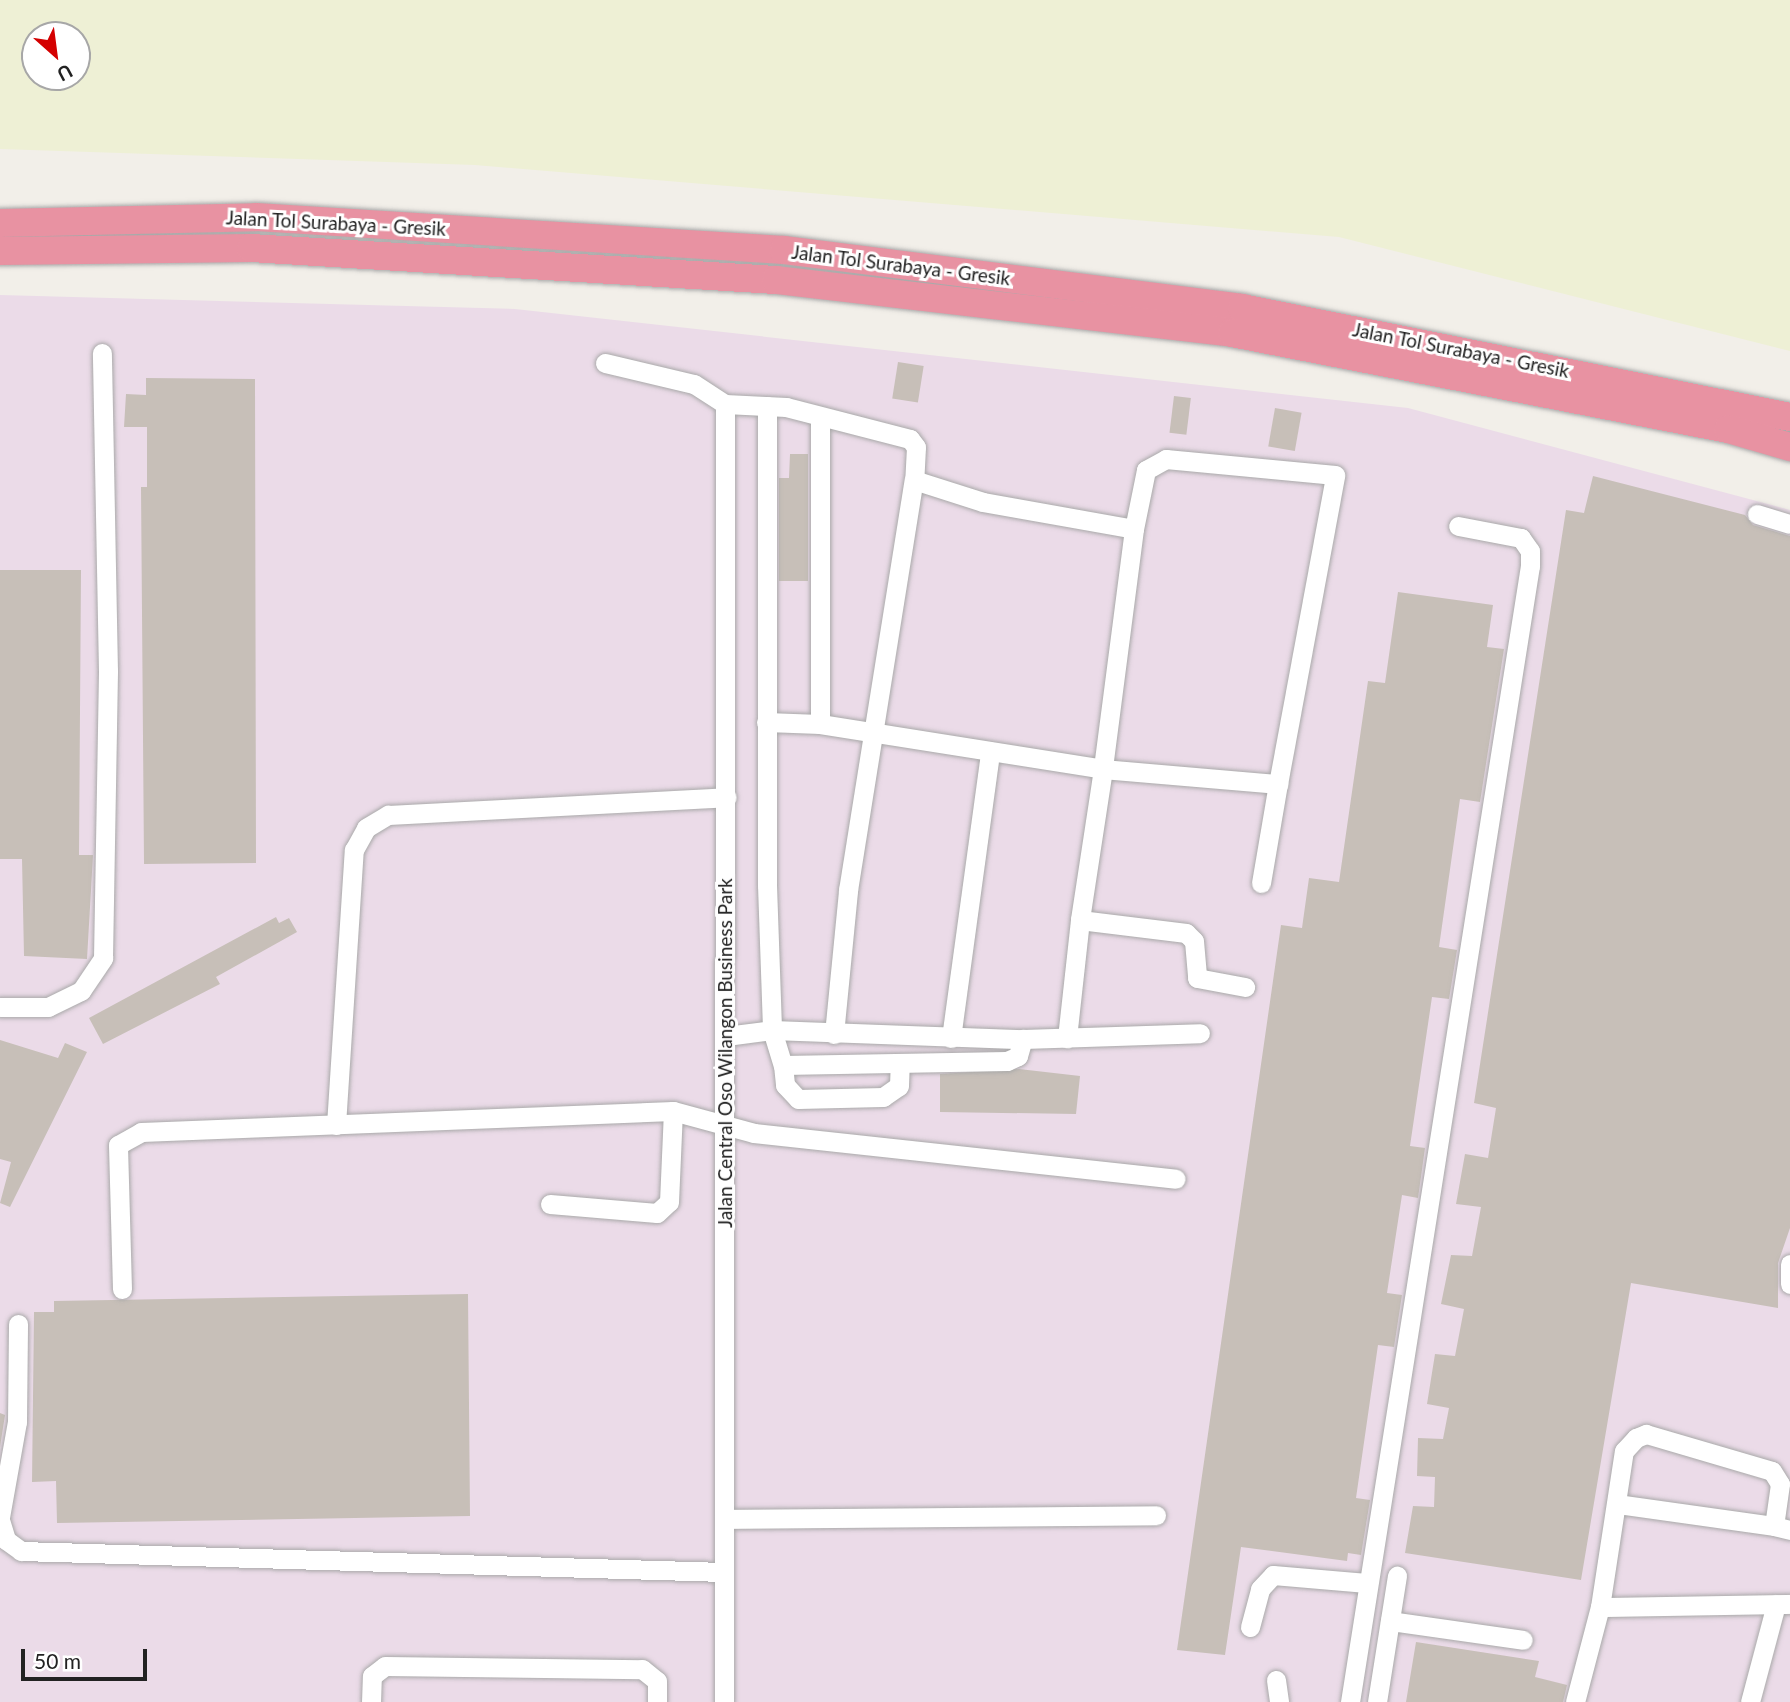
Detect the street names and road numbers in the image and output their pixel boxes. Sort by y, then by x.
street label: Jalan Tol Surabaya - Gresik [225,206,447,240]
street label: Jalan Tol Surabaya - Gresik [790,240,1012,290]
street label: Jalan Tol Surabaya - Gresik [1350,318,1572,382]
street label: Jalan Central Oso Wilangon Business Park [714,878,736,1228]

